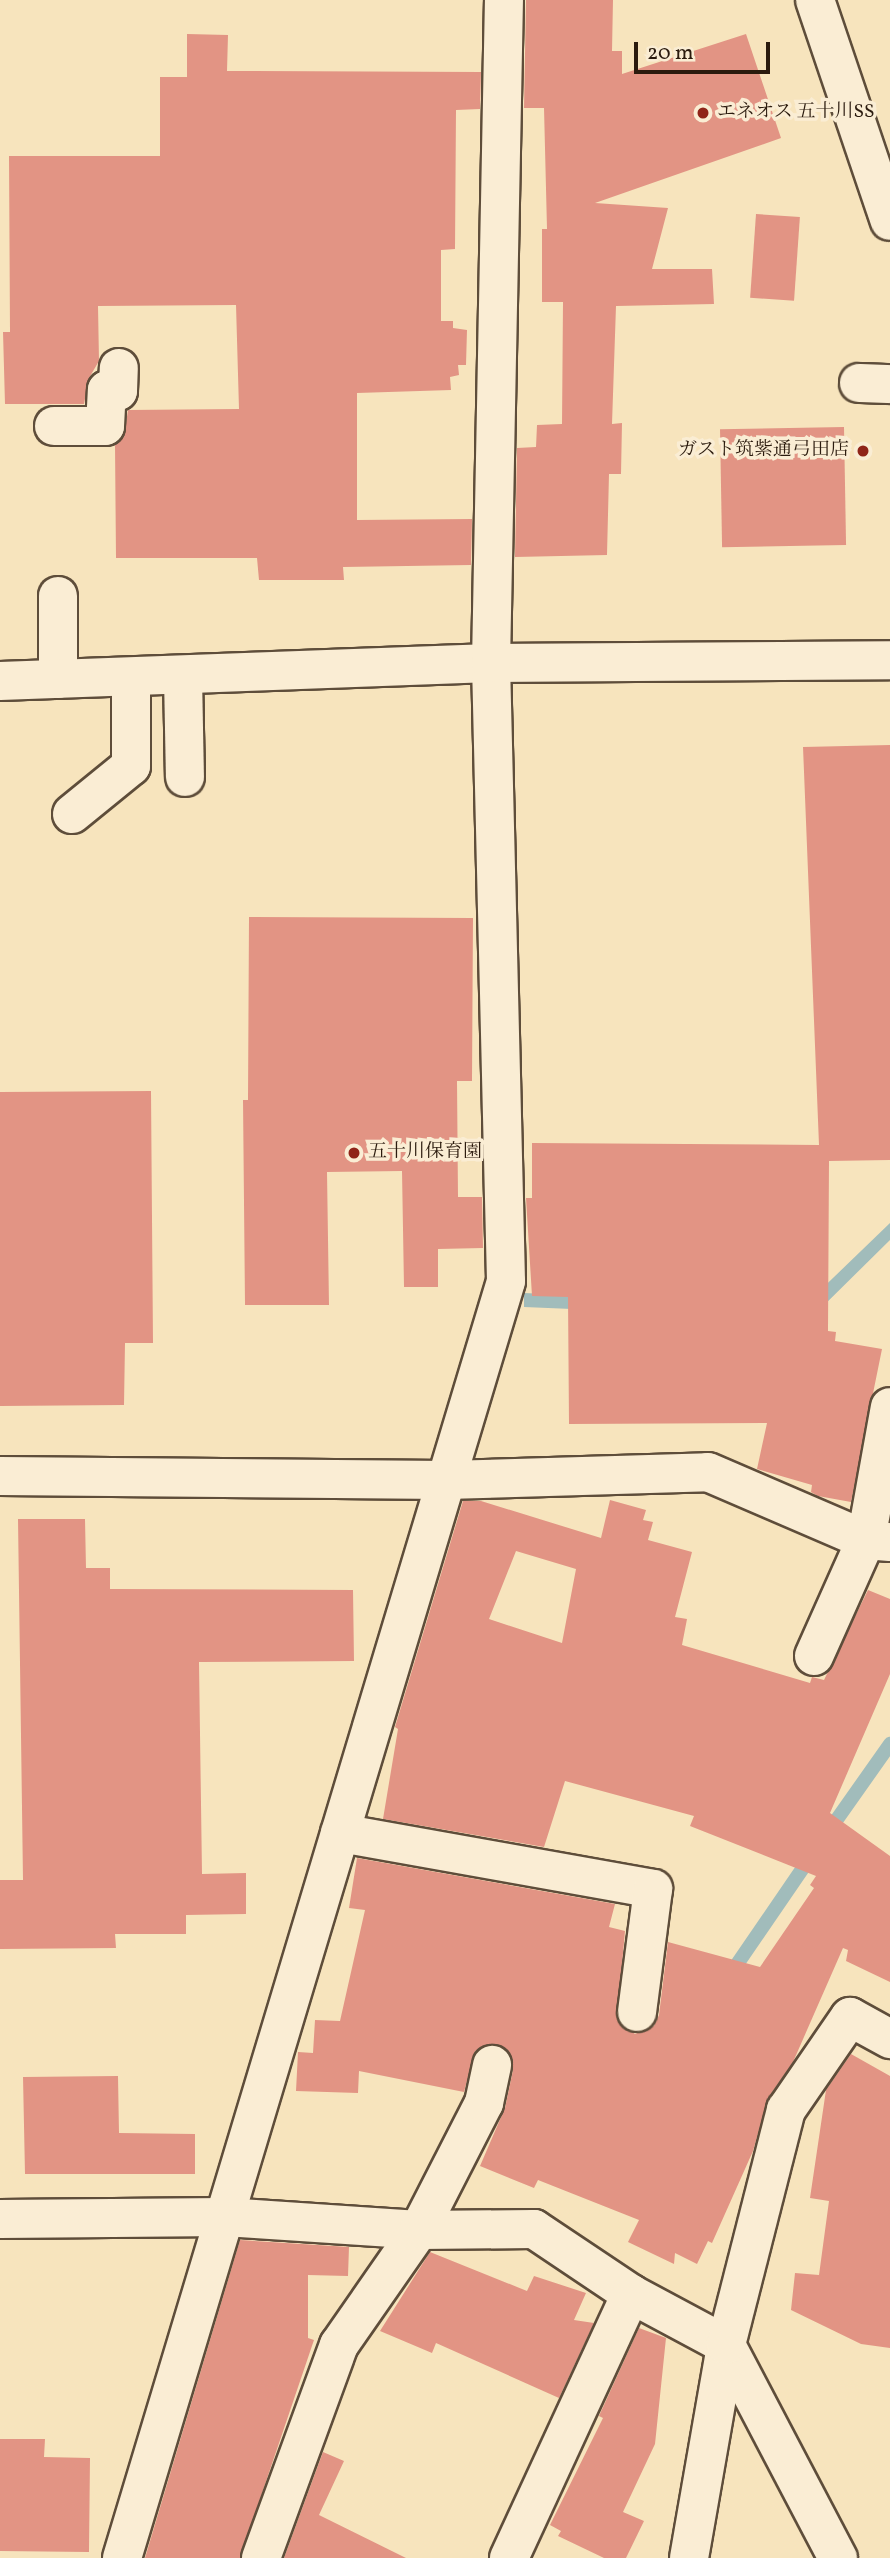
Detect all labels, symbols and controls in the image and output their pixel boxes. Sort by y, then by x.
scale bar [638,28,774,72]
text: 20 m [647,39,693,68]
place label: エネオス 五十川SS [717,102,875,124]
marker: エネオス 五十川SS [695,105,711,121]
place label: ガスト筑紫通弓田店 [678,440,849,462]
marker: ガスト筑紫通弓田店 [855,443,871,459]
place label: 五十川保育園 [368,1142,482,1164]
marker: 五十川保育園 [346,1145,362,1161]

